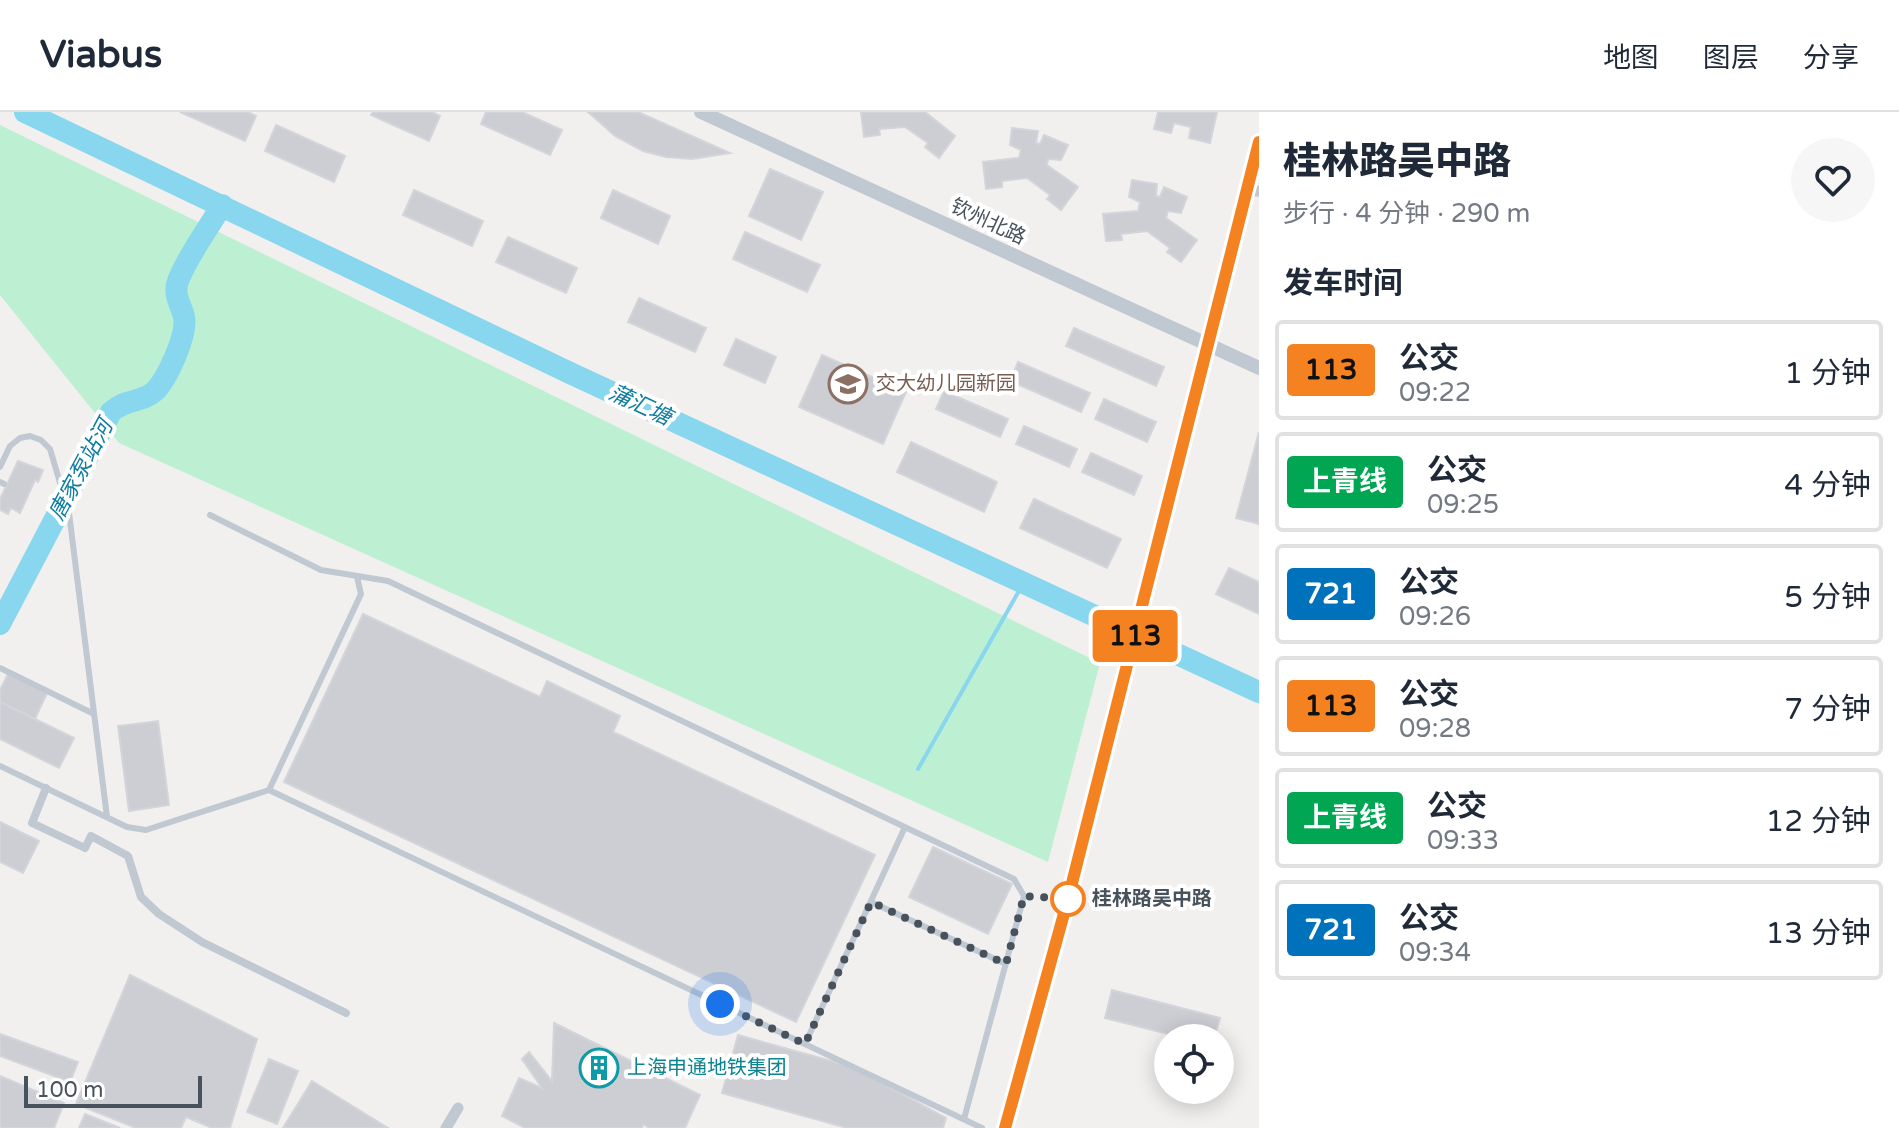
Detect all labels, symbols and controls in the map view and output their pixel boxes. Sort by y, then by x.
text: Viabus [40,32,162,78]
text: 地图 [1603,41,1659,75]
text: 图层 [1703,41,1759,75]
text: 分享 [1803,41,1859,75]
button: heart [1791,138,1875,222]
text: 桂林路吴中路 [1283,139,1511,185]
street label: 钦州北路 [947,194,1029,250]
text: 步行 · 4 分钟 · 290 m [1283,198,1530,229]
text: 发车时间 [1283,265,1403,302]
text: 公交 [1399,340,1459,377]
text: 113 [1305,353,1357,387]
text: 1 分钟 [1784,355,1871,392]
school or university icon: 交大幼儿园新园 [827,363,869,405]
place label: 交大幼儿园新园 [876,372,1016,396]
text: 09:22 [1399,377,1471,408]
water label: 蒲汇塘 [605,379,679,432]
water label: 唐家泵站河 [44,412,120,525]
text: 公交 [1427,452,1487,489]
text: 上青线 [1303,465,1387,499]
text: 4 分钟 [1784,467,1871,504]
text: 09:25 [1427,489,1499,520]
text: 公交 [1399,564,1459,601]
text: 721 [1305,577,1357,611]
text: 5 分钟 [1784,579,1871,616]
text: 09:26 [1399,601,1471,632]
line badge: 113 [1089,610,1181,662]
text: 113 [1109,619,1161,653]
text: 公交 [1399,676,1459,713]
text: 113 [1305,689,1357,723]
text: 7 分钟 [1784,691,1871,728]
text: 09:28 [1399,713,1471,744]
text: 公交 [1427,788,1487,825]
text: 上青线 [1303,801,1387,835]
text: 12 分钟 [1766,803,1871,840]
text: 09:33 [1427,825,1499,856]
marker: 桂林路吴中路 [1051,882,1085,916]
place label: 桂林路吴中路 [1092,887,1212,911]
text: 公交 [1399,900,1459,937]
text: 721 [1305,913,1357,947]
text: 13 分钟 [1766,915,1871,952]
text: 09:34 [1399,937,1471,968]
your location [700,984,740,1024]
map controls [1154,1024,1234,1104]
button: locate [1154,1024,1234,1104]
building icon: 上海申通地铁集团 [578,1047,620,1089]
place label: 上海申通地铁集团 [627,1056,787,1080]
scale bar [24,1072,202,1108]
text: 100 m [36,1077,103,1103]

